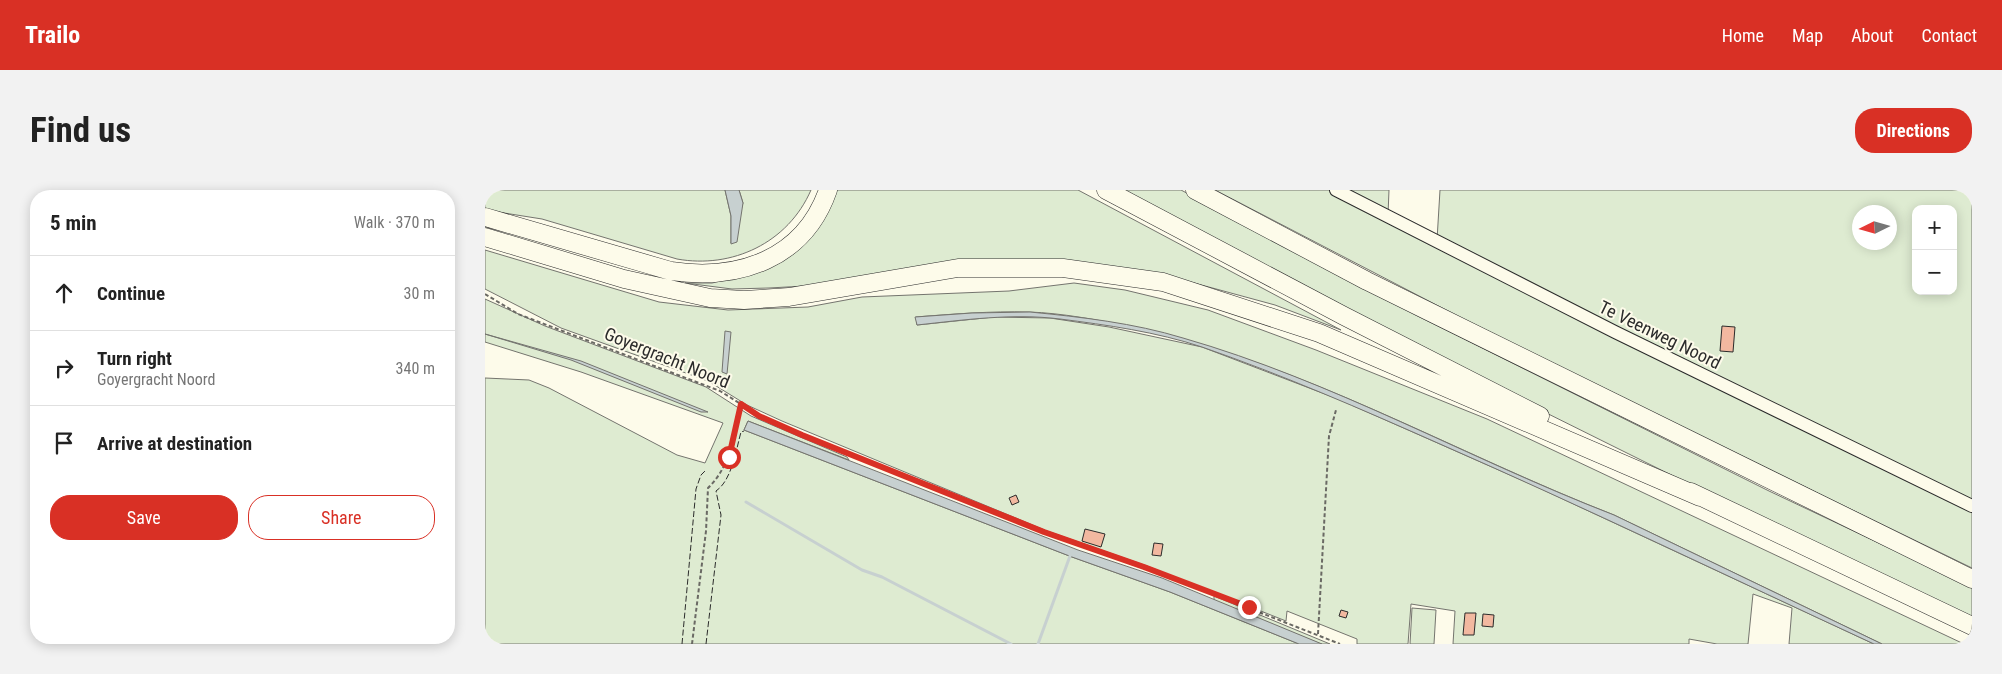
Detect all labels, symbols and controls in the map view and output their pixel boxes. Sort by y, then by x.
text: Trailo [25,21,80,49]
text: Home [1722,25,1764,46]
text: Map [1792,25,1823,46]
text: About [1851,25,1893,46]
text: Contact [1921,25,1977,46]
button: Directions [1855,108,1972,153]
text: Find us [30,110,131,151]
north arrow [1852,205,1897,250]
map controls [1912,205,1957,295]
button: + [1912,205,1957,250]
text: 5 min [50,211,97,235]
text: Walk · 370 m [354,213,435,232]
button: − [1912,250,1957,295]
icon: ahead [50,279,78,307]
text: Continue [97,282,165,305]
text: 30 m [403,284,435,303]
street label: Te Veenweg Noord [1596,296,1725,373]
street label: Goyergracht Noord [601,323,733,392]
text: Turn right [97,347,172,370]
icon: right [50,354,78,382]
text: 340 m [396,359,435,378]
text: Goyergracht Noord [97,370,215,389]
icon: arrive [50,429,78,457]
text: Arrive at destination [97,432,252,455]
route start [718,446,741,469]
button: Save [50,495,238,540]
button: Share [248,495,435,540]
route end [1238,596,1261,619]

